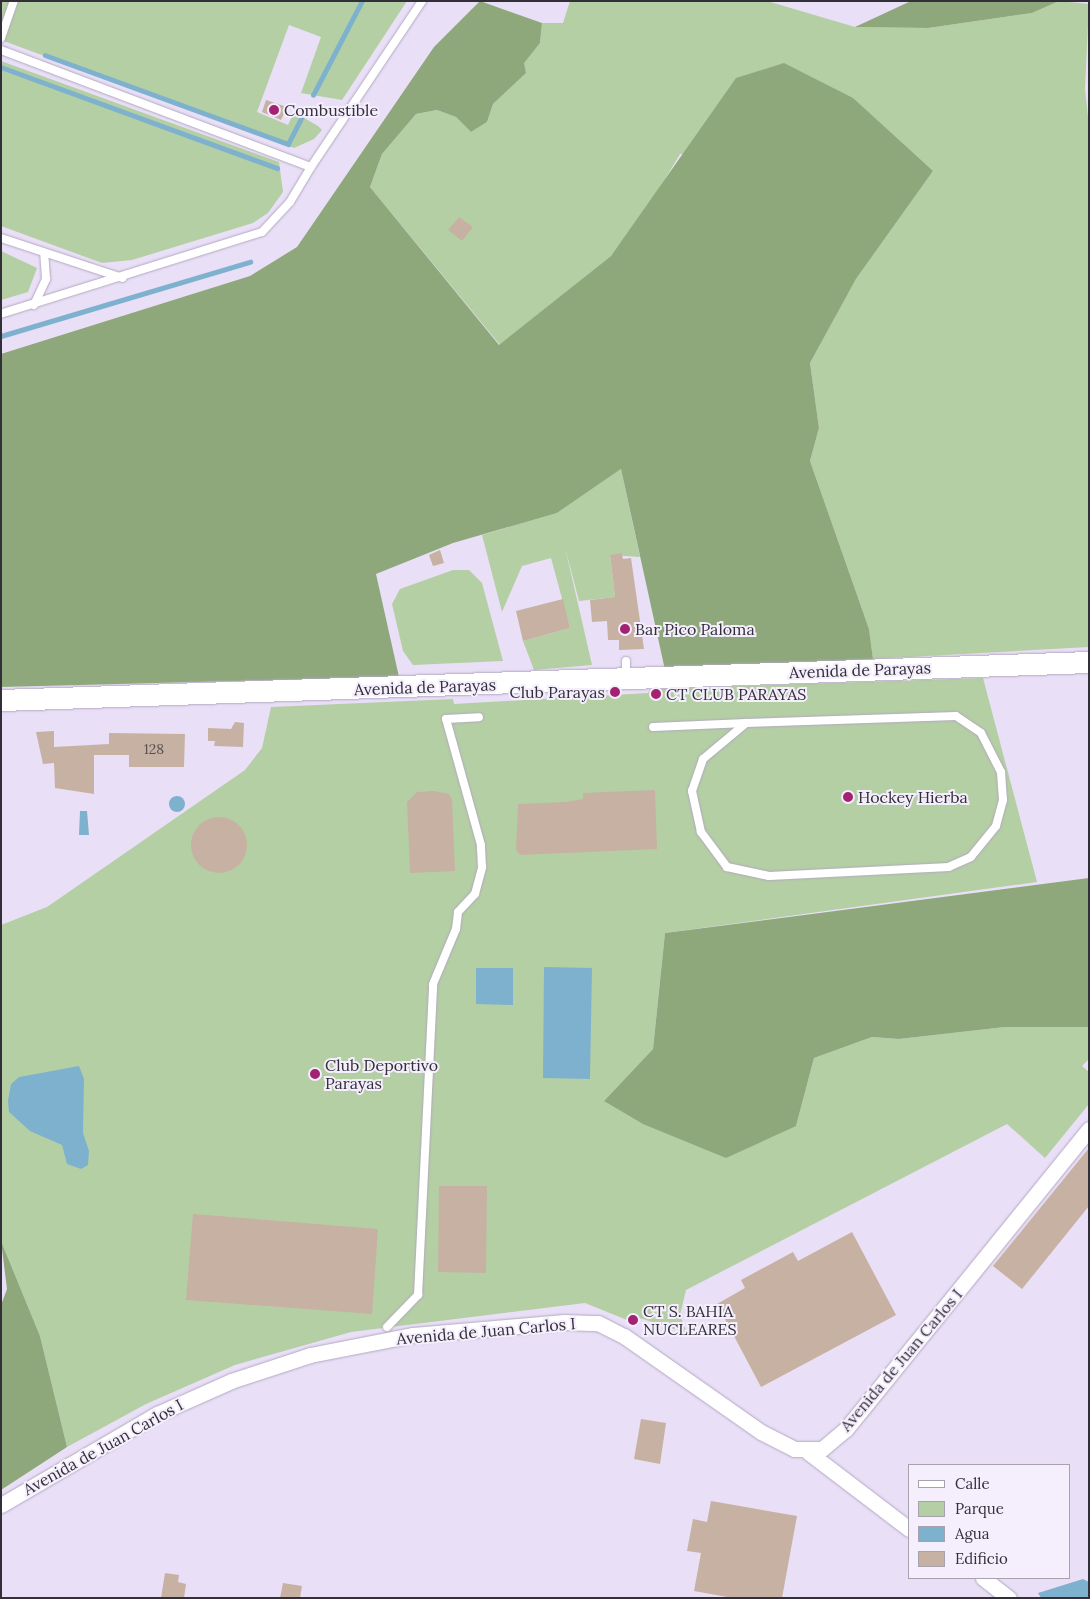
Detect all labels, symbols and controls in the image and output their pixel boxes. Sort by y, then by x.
place label: Combustible [284,100,378,120]
marker: Combustible [268,104,280,116]
place label: Bar Pico Paloma [635,619,755,639]
marker: Bar Pico Paloma [619,623,631,635]
street label: Avenida de Parayas [789,658,931,682]
street label: Avenida de Parayas [354,675,496,699]
place label: Club Parayas [510,682,605,702]
place label: CT CLUB PARAYAS [666,684,806,704]
marker: Club Parayas [609,686,621,698]
marker: CT CLUB PARAYAS [650,688,662,700]
house number: 128 [144,741,164,757]
place label: Hockey Hierba [858,787,968,807]
marker: Hockey Hierba [842,791,854,803]
place label: Club Deportivo Parayas [325,1055,438,1093]
marker: Club Deportivo Parayas [309,1068,321,1080]
street label: Avenida de Juan Carlos I [836,1285,966,1435]
place label: CT S. BAHIA NUCLEARES [643,1301,737,1339]
street label: Avenida de Juan Carlos I [396,1314,576,1348]
marker: CT S. BAHIA NUCLEARES [627,1314,639,1326]
street label: Avenida de Juan Carlos I [20,1395,186,1499]
legend [908,1464,1070,1579]
text: Calle [955,1474,990,1493]
text: Parque [955,1499,1004,1518]
text: Agua [955,1524,989,1543]
text: Edificio [955,1549,1008,1568]

